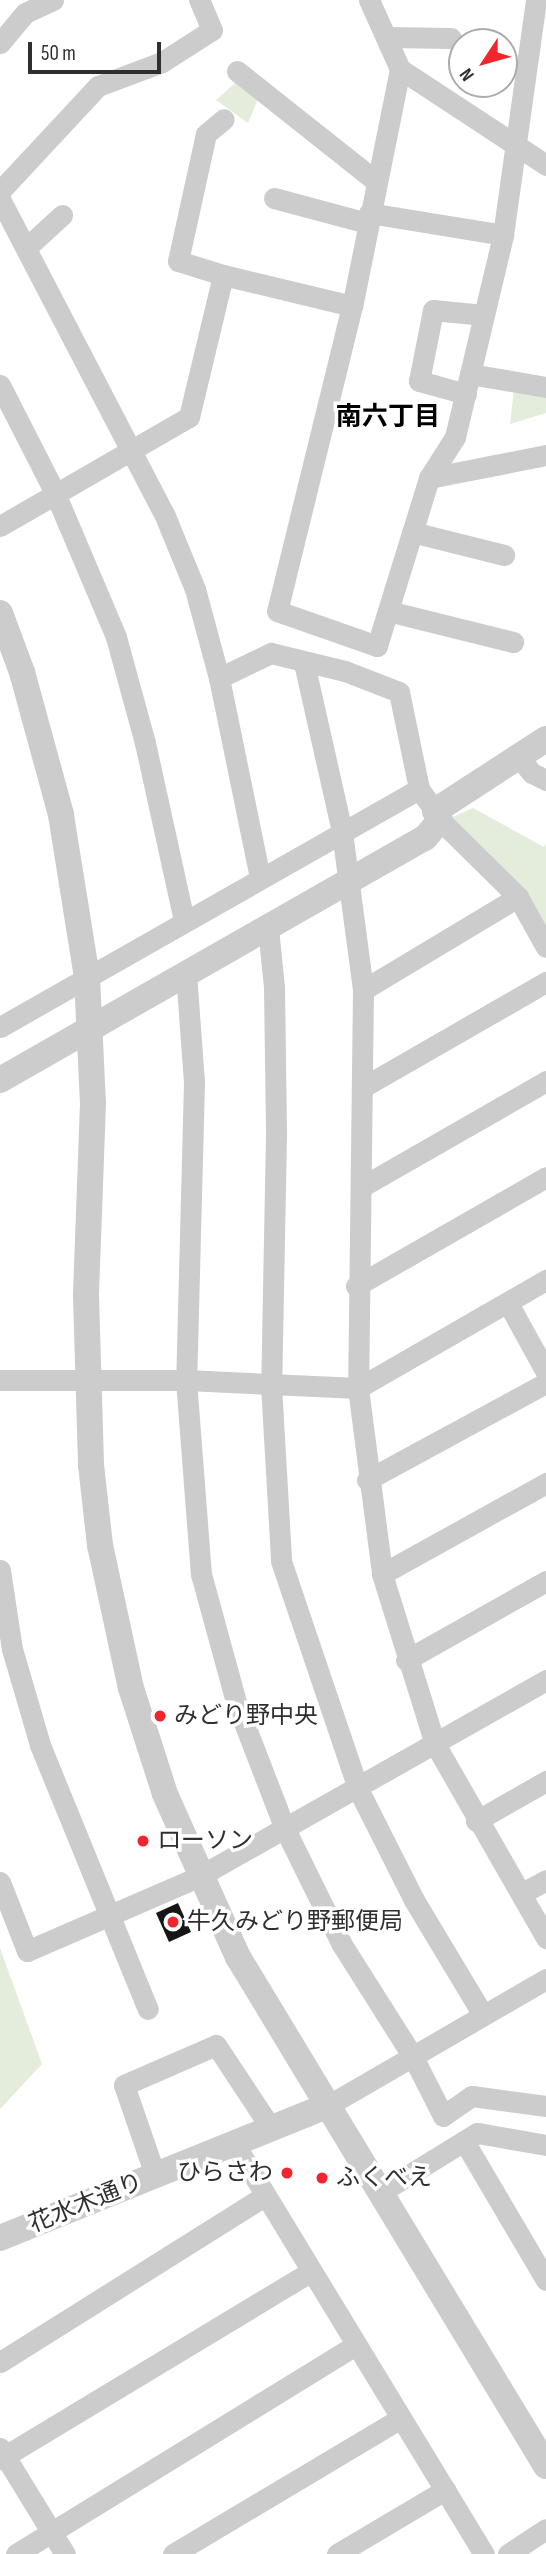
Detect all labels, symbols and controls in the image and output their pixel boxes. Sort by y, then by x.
scale bar [32,28,164,72]
north arrow [448,28,518,98]
text: 50 m [41,41,76,66]
text: N [455,64,480,85]
district label: 南六丁目 [336,402,440,434]
place label: みどり野中央 [174,1702,318,1730]
marker: みどり野中央 [152,1708,168,1724]
place label: ローソン [157,1827,253,1855]
marker: ローソン [135,1833,151,1849]
place label: 牛久みどり野郵便局 [187,1908,403,1936]
marker: 牛久みどり野郵便局 [165,1914,181,1930]
place label: ひらさわ [177,2159,273,2187]
place label: ふくべえ [336,2164,432,2192]
marker: ひらさわ [279,2165,295,2181]
street label: 花水木通り [25,2167,147,2239]
marker: ふくべえ [314,2170,330,2186]

